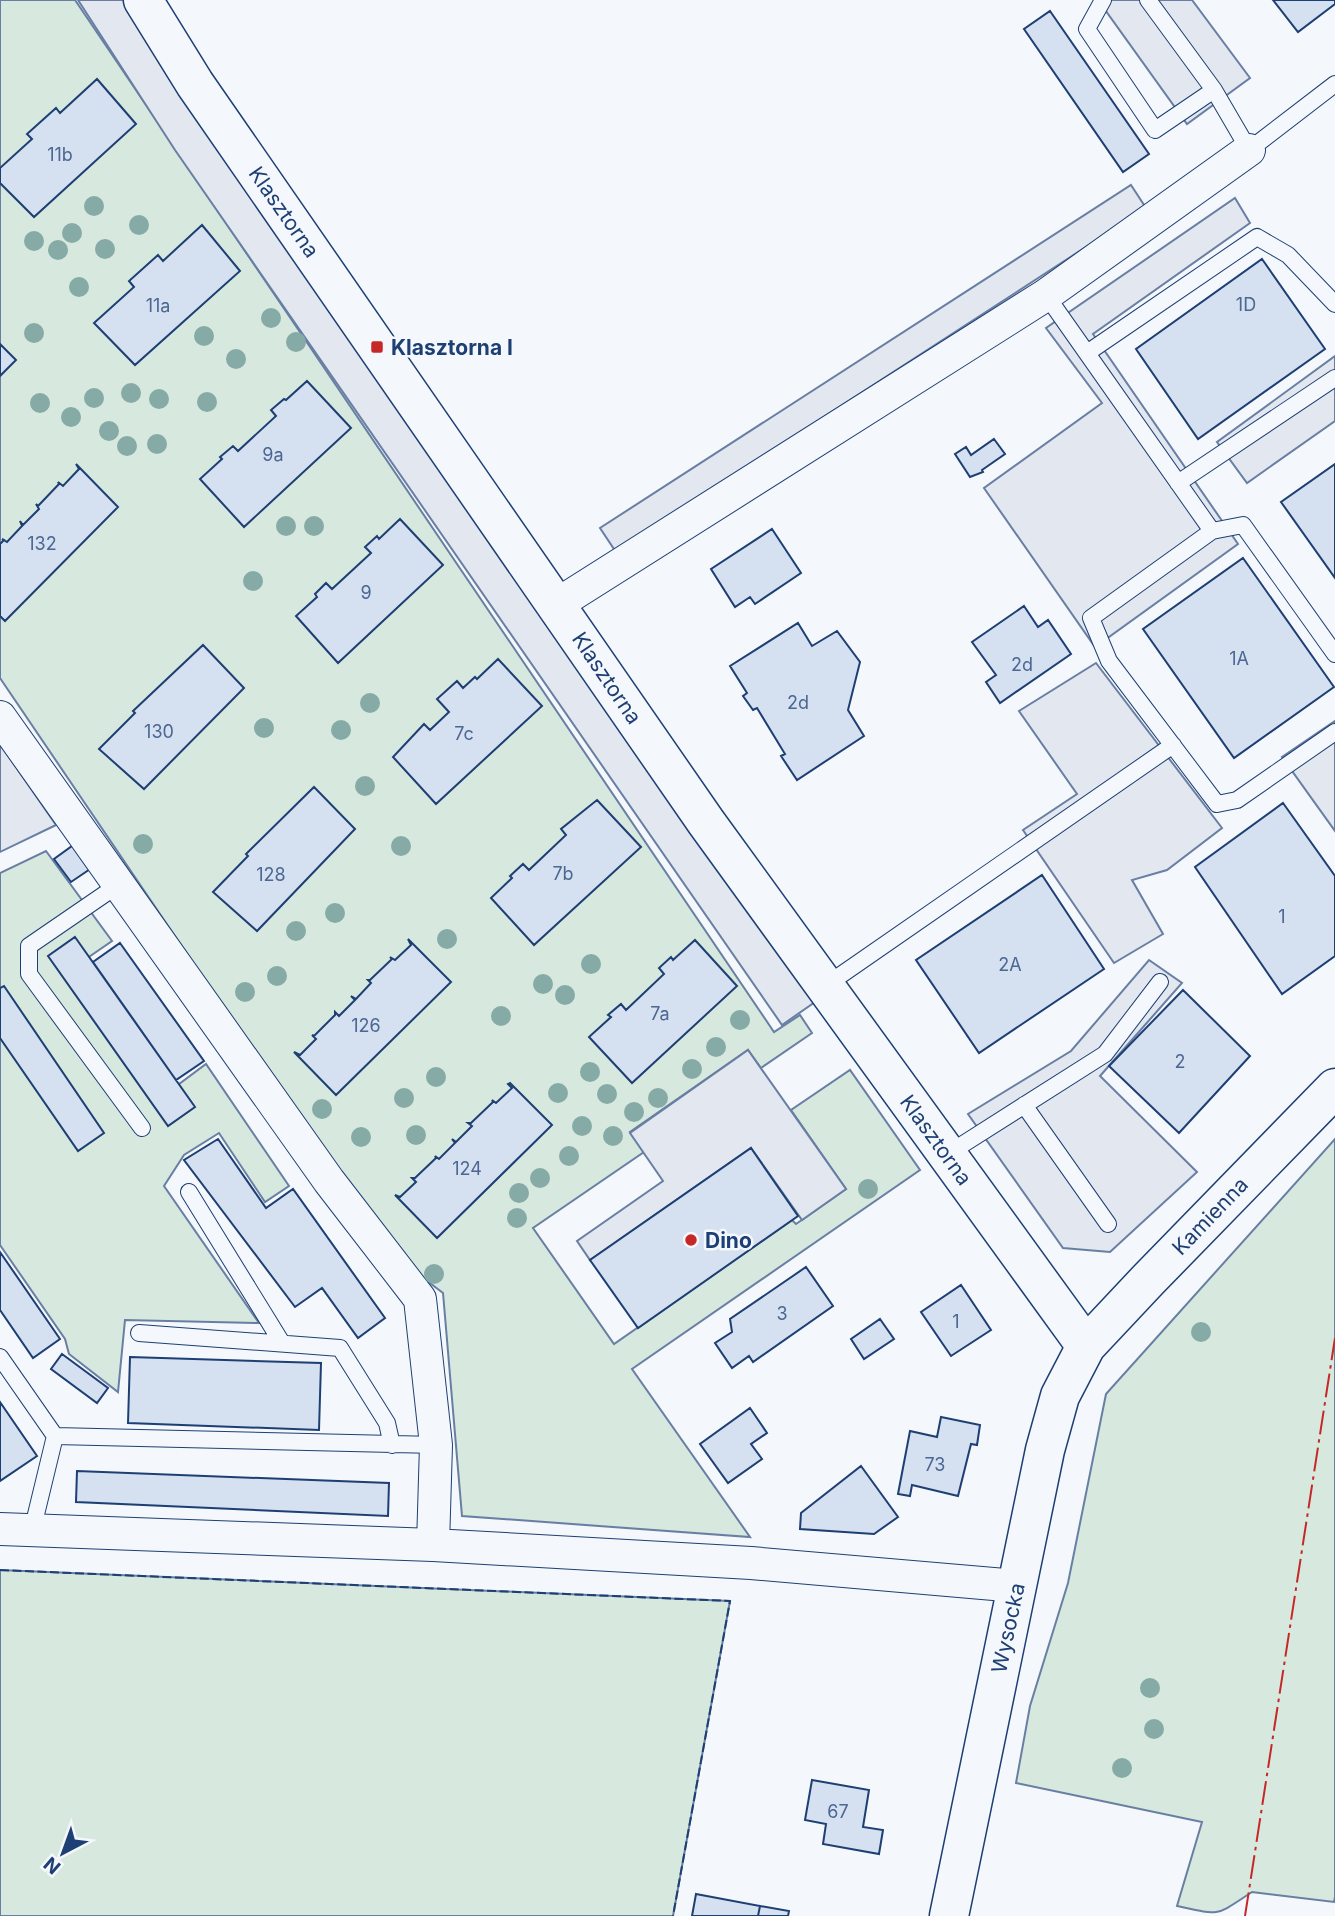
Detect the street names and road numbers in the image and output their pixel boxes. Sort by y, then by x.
street label: Klasztorna [244,162,324,262]
street label: Klasztorna [567,627,647,729]
street label: Klasztorna [895,1090,977,1190]
street label: Kamienna [1167,1172,1253,1260]
street label: Wysocka [986,1581,1030,1675]

